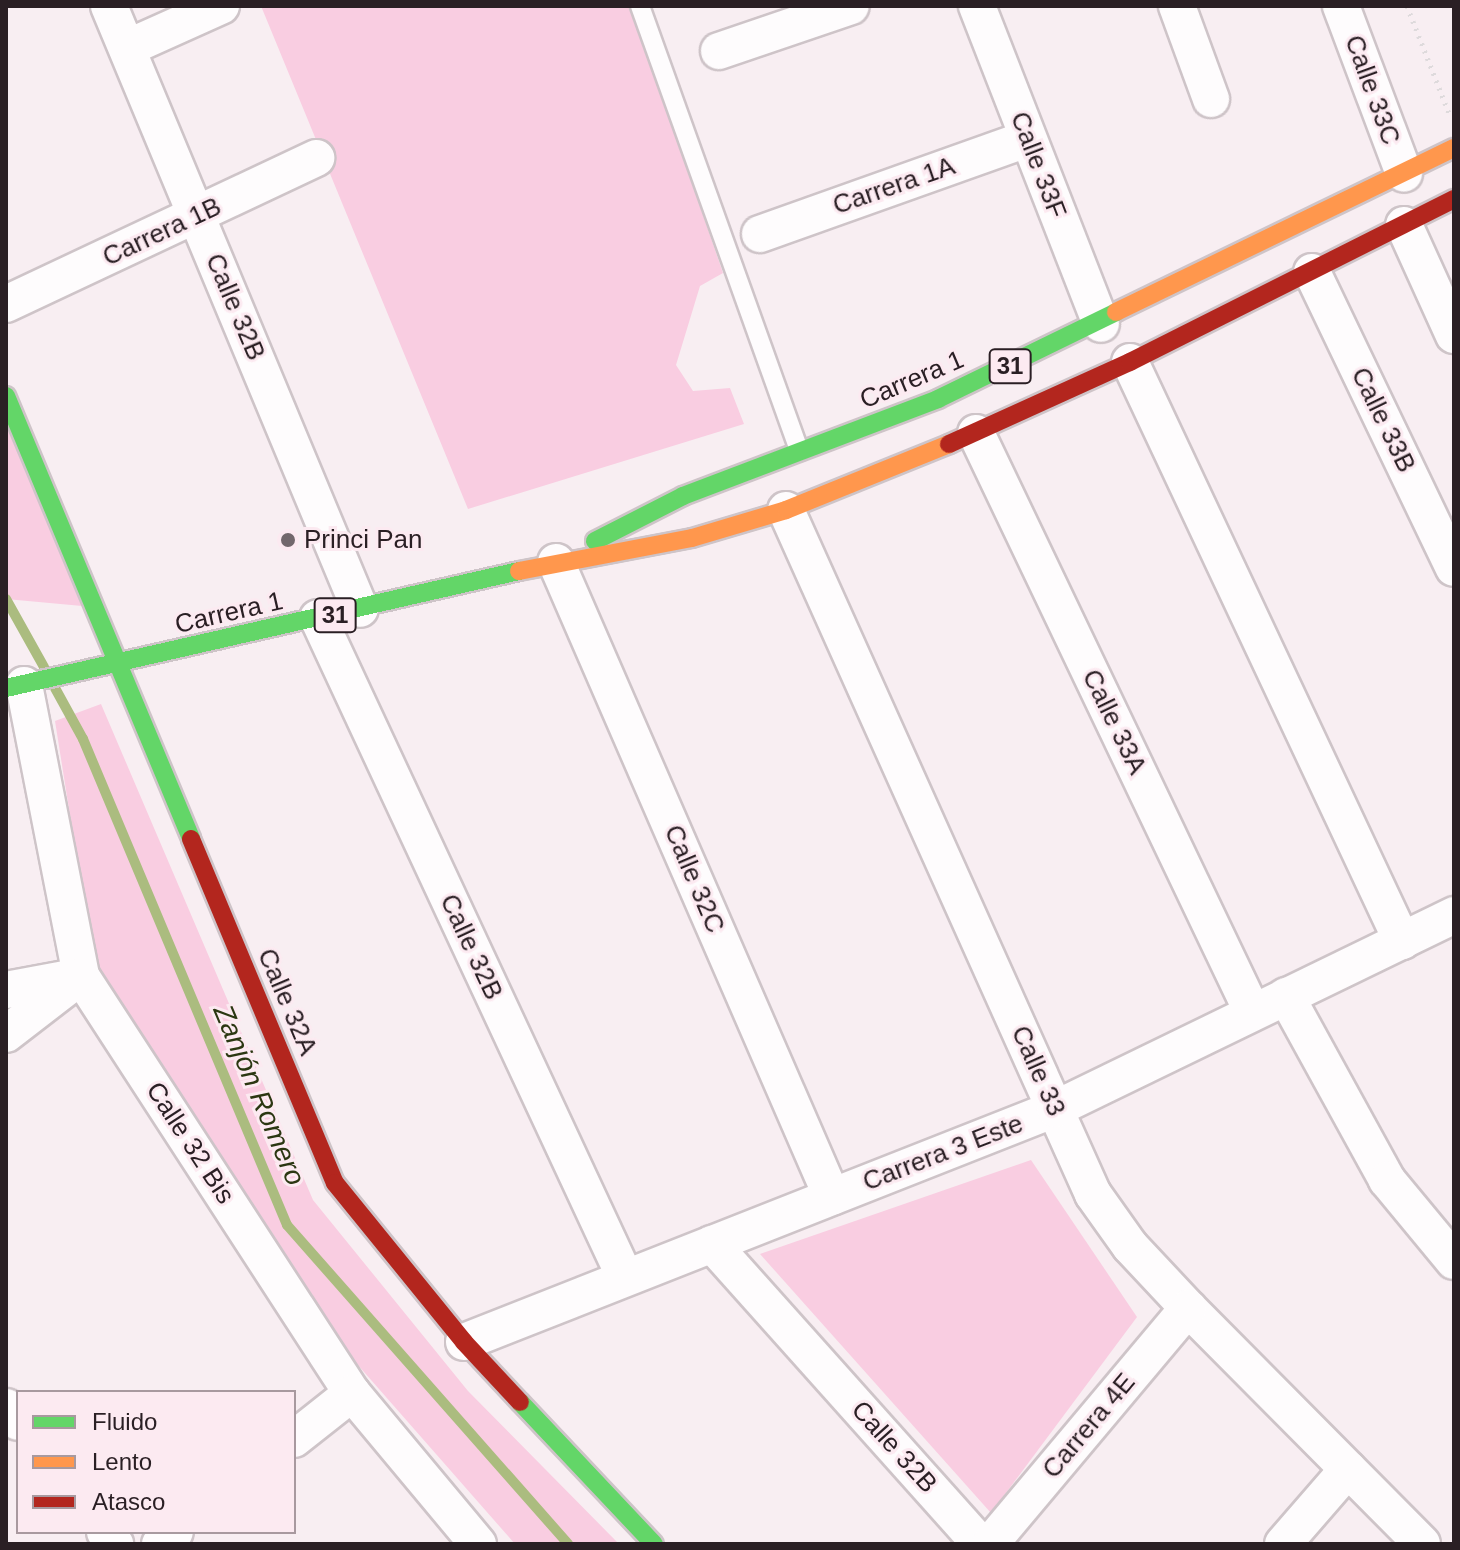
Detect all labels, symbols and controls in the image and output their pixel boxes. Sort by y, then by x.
street label: Calle 33C [1338,31,1406,149]
street label: Calle 33F [1003,107,1073,223]
street label: Carrera 1A [829,151,959,221]
street label: Carrera 1B [98,191,226,273]
street label: Calle 32B [199,249,271,365]
street label: Carrera 1 [855,344,969,416]
road number: 31 [988,346,1032,386]
street label: Calle 33B [1344,362,1422,478]
place label: Princi Pan [304,524,422,556]
marker: Princi Pan [279,531,297,549]
street label: Carrera 1 [172,585,286,641]
road number: 31 [313,595,357,635]
street label: Calle 33A [1075,664,1153,780]
street label: Calle 32C [657,820,731,938]
street label: Calle 32B [433,889,509,1005]
street label: Calle 32A [251,944,323,1060]
water label: Zanjón Romero [206,1000,312,1190]
street label: Calle 33 [1004,1021,1072,1121]
street label: Calle 32 Bis [139,1076,241,1210]
street label: Carrera 3 Este [858,1108,1028,1198]
street label: Carrera 4E [1036,1367,1142,1485]
legend [16,1390,296,1534]
street label: Calle 32B [845,1395,943,1499]
text: Fluido [92,1408,157,1435]
text: Lento [92,1448,152,1475]
text: Atasco [92,1488,165,1515]

